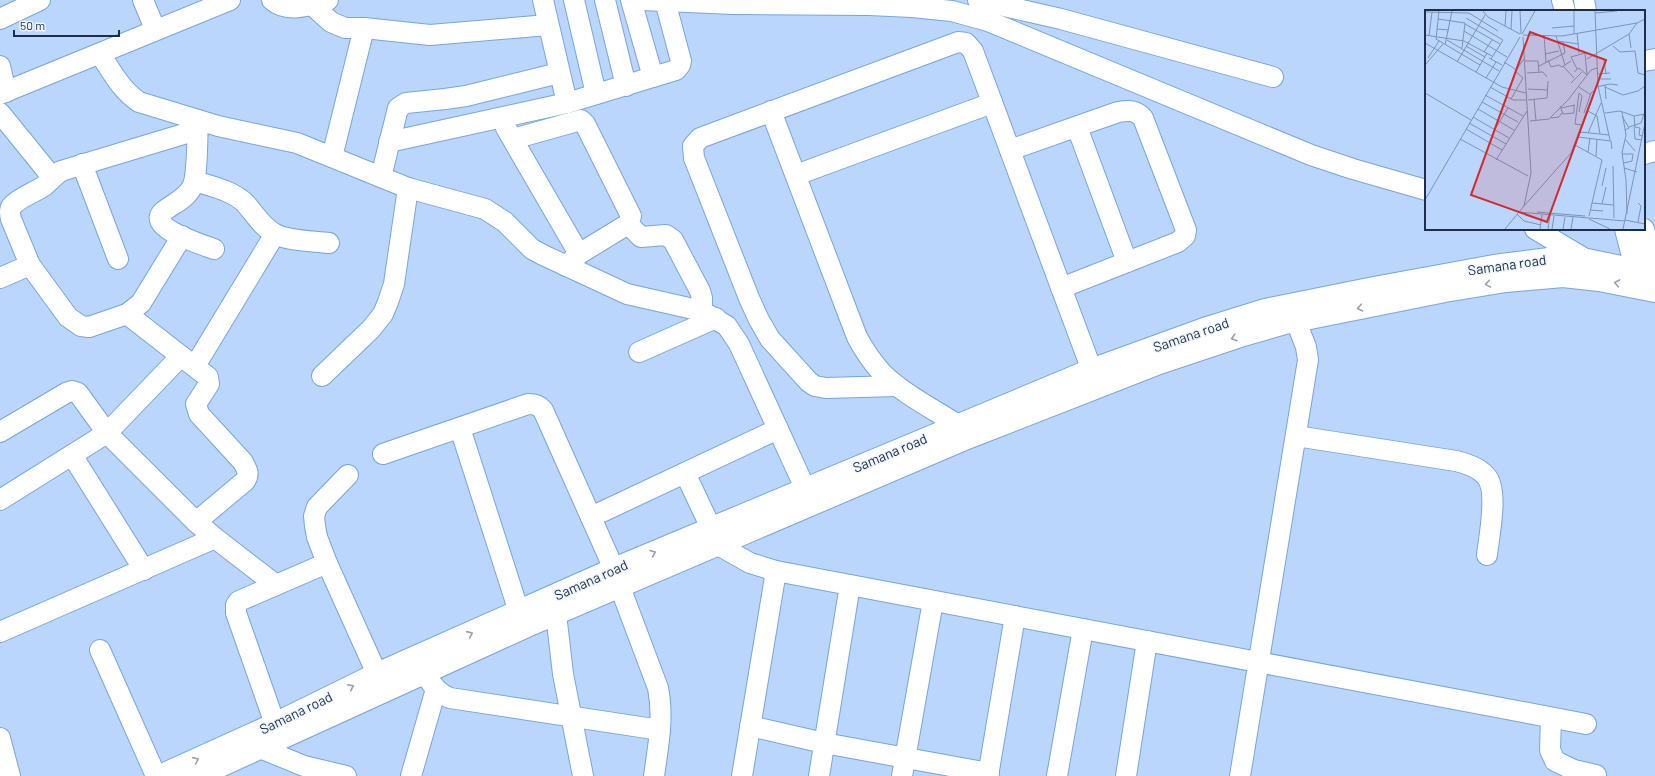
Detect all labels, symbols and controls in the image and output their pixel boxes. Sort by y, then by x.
inset map [1425,10,1645,230]
scale bar [14,12,119,38]
text: 50 m [20,18,45,32]
street label: Samana road [1467,251,1547,278]
one-way arrow [1485,279,1491,288]
one-way arrow [1614,280,1620,288]
one-way arrow [1357,304,1363,312]
street label: Samana road [1151,314,1231,355]
one-way arrow [1230,333,1237,342]
street label: Samana road [850,429,929,476]
one-way arrow [649,549,656,557]
street label: Samana road [551,556,630,603]
one-way arrow [466,630,473,638]
one-way arrow [347,684,355,692]
street label: Samana road [257,688,335,738]
one-way arrow [191,757,199,765]

